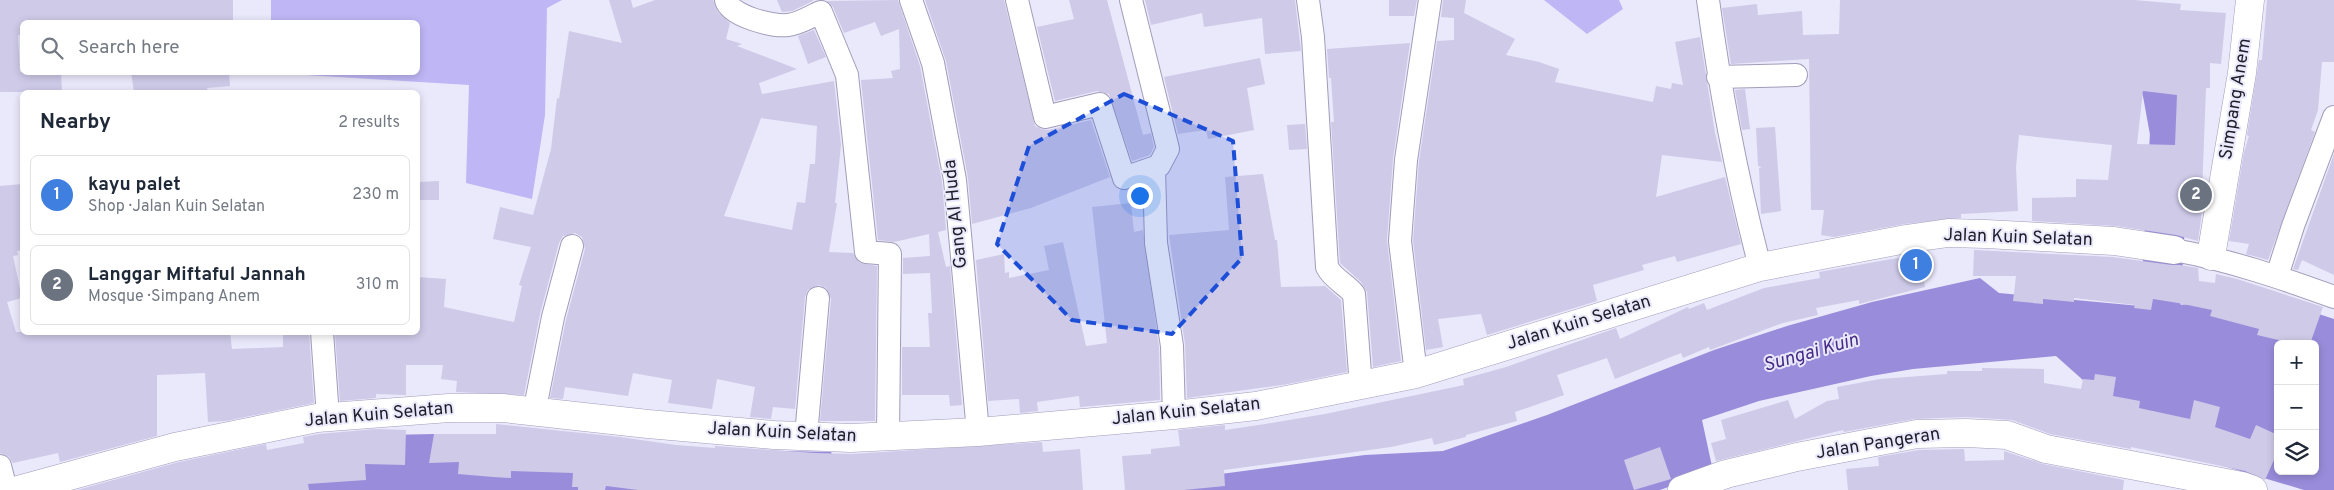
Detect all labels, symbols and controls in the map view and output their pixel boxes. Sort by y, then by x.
search box [20,20,420,75]
icon: search [38,34,66,62]
text: Search here [78,36,180,60]
street label: Simpang Anem [2215,37,2257,161]
text: Nearby [40,109,111,136]
text: 2 results [338,113,400,133]
street label: Gang Al Huda [939,158,973,270]
text: kayu palet [88,173,181,197]
pin: 2 [2180,176,2212,214]
your location [1127,183,1153,209]
text: 1 [54,185,60,205]
text: 230 m [352,185,399,205]
text: Shop · Jalan Kuin Selatan [88,197,265,217]
street label: Jalan Kuin Selatan [1943,224,2093,252]
pin: 1 [1900,246,1932,284]
text: Langgar Miftaful Jannah [88,263,306,287]
text: 2 [52,275,62,295]
text: 310 m [356,275,399,295]
text: Mosque · Simpang Anem [88,287,260,307]
street label: Jalan Kuin Selatan [1504,290,1654,356]
water label: Sungai Kuin [1761,328,1862,378]
map controls [2274,340,2319,475]
button: + [2274,340,2319,385]
button: − [2274,385,2319,430]
street label: Jalan Kuin Selatan [1110,393,1262,431]
street label: Jalan Kuin Selatan [304,397,454,433]
street label: Jalan Kuin Selatan [707,418,857,448]
street label: Jalan Pangeran [1814,423,1942,465]
button: layers [2274,430,2319,475]

